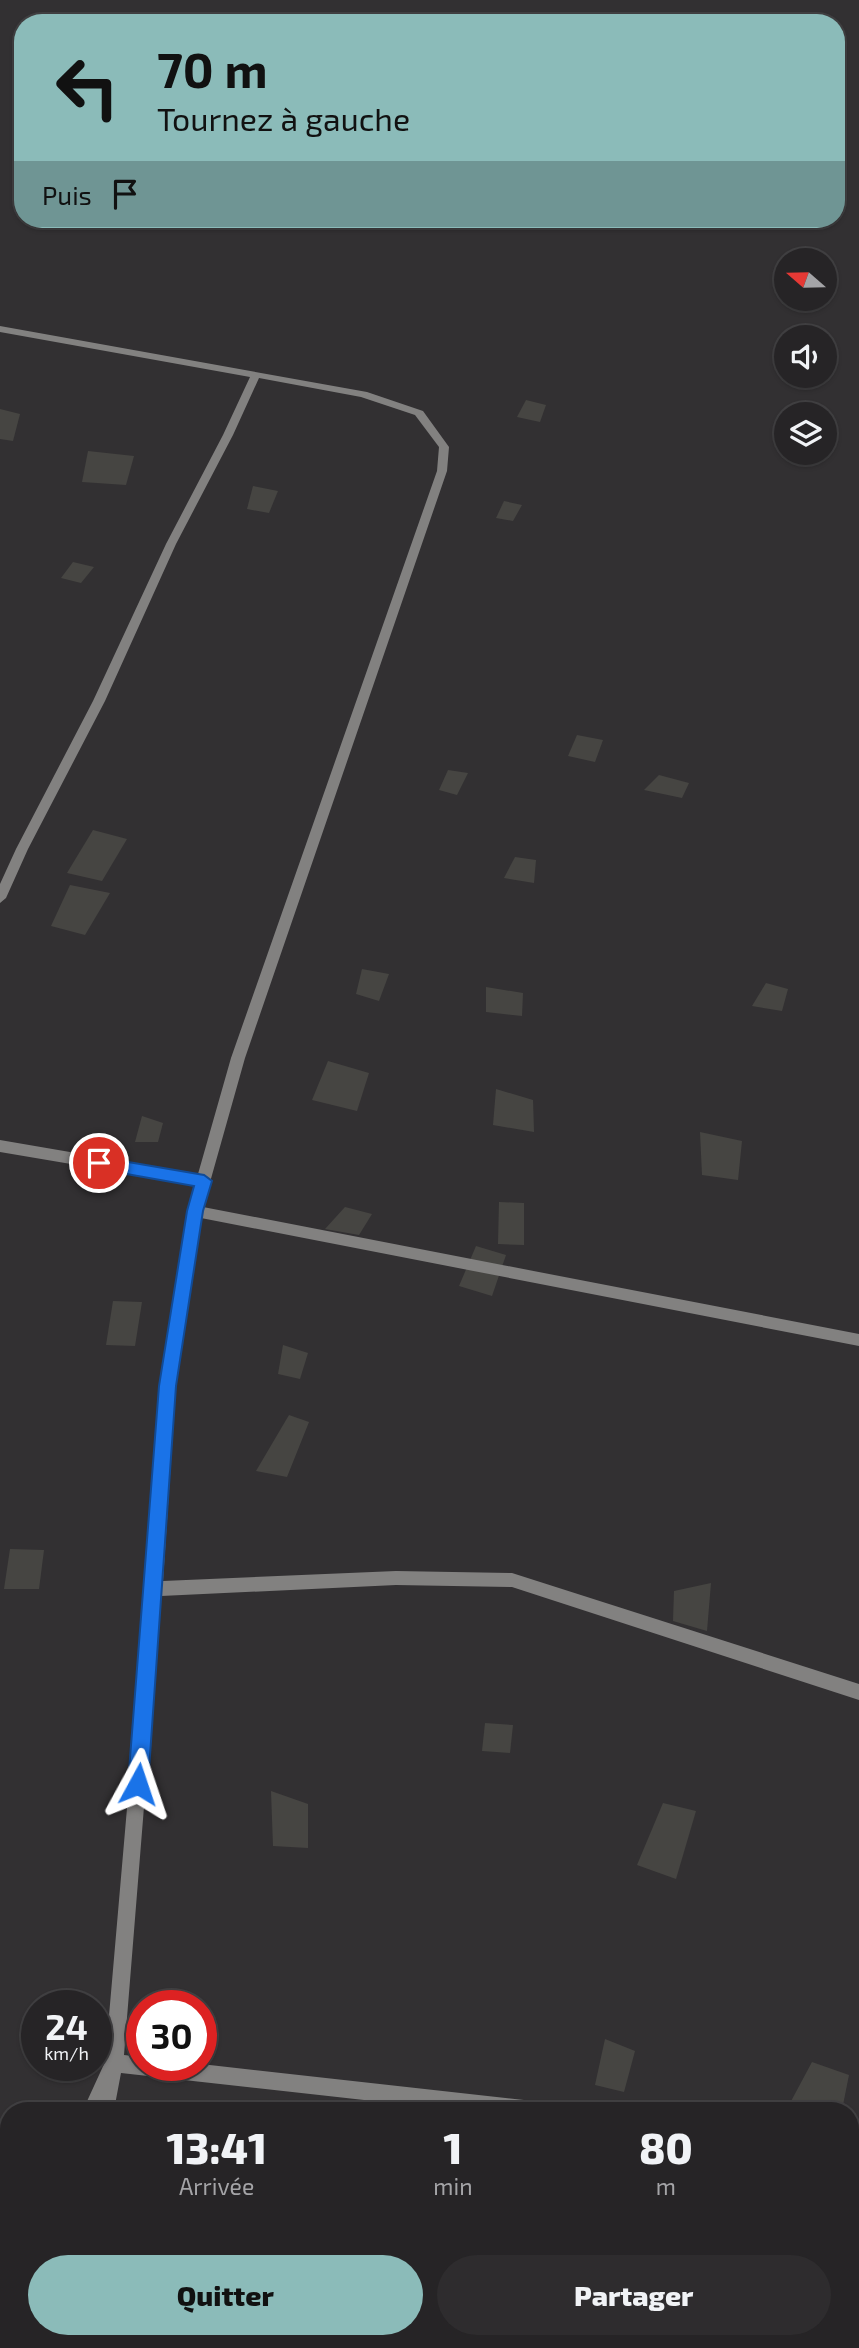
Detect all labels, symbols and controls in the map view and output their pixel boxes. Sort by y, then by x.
text: 70 m [157,39,268,98]
icon: left [42,42,133,133]
text: Tournez à gauche [157,99,410,137]
icon: arrive [106,175,144,213]
text: Puis [42,179,92,210]
north arrow [774,248,836,312]
map controls [774,248,837,465]
button: sound [774,325,837,388]
button: layers [774,402,837,465]
pin [69,1133,129,1193]
icon: arrive [80,1144,118,1182]
position arrow [101,1747,175,1821]
speed limit sign: 30 [126,1990,217,2081]
text: 24 [45,2005,88,2047]
text: km/h [44,2042,89,2064]
text: 13:41 [166,2122,267,2172]
text: 1 [443,2122,462,2172]
text: 80 [639,2122,693,2172]
text: Arrivée [179,2172,254,2200]
text: min [433,2172,473,2200]
text: m [656,2172,676,2200]
button: Quitter [28,2255,423,2335]
button: Partager [437,2255,831,2335]

